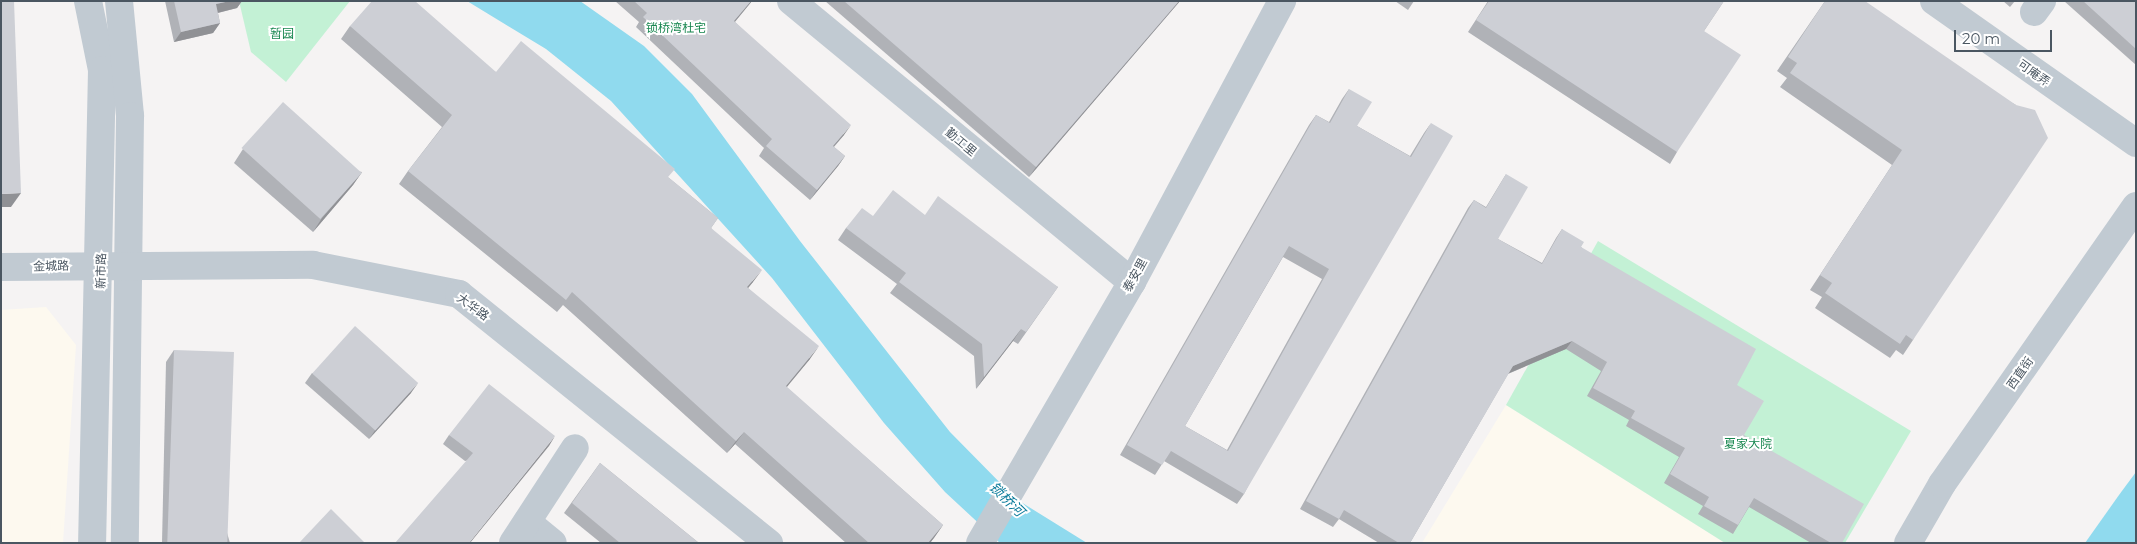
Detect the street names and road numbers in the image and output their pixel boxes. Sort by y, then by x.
street label: 可庵弄 [2015,57,2053,89]
street label: 勤工里 [943,125,979,159]
street label: 新市路 [93,253,109,289]
street label: 泰安里 [1120,256,1150,294]
street label: 金城路 [33,258,69,274]
street label: 大华路 [454,291,492,323]
street label: 西直街 [2004,354,2036,392]

